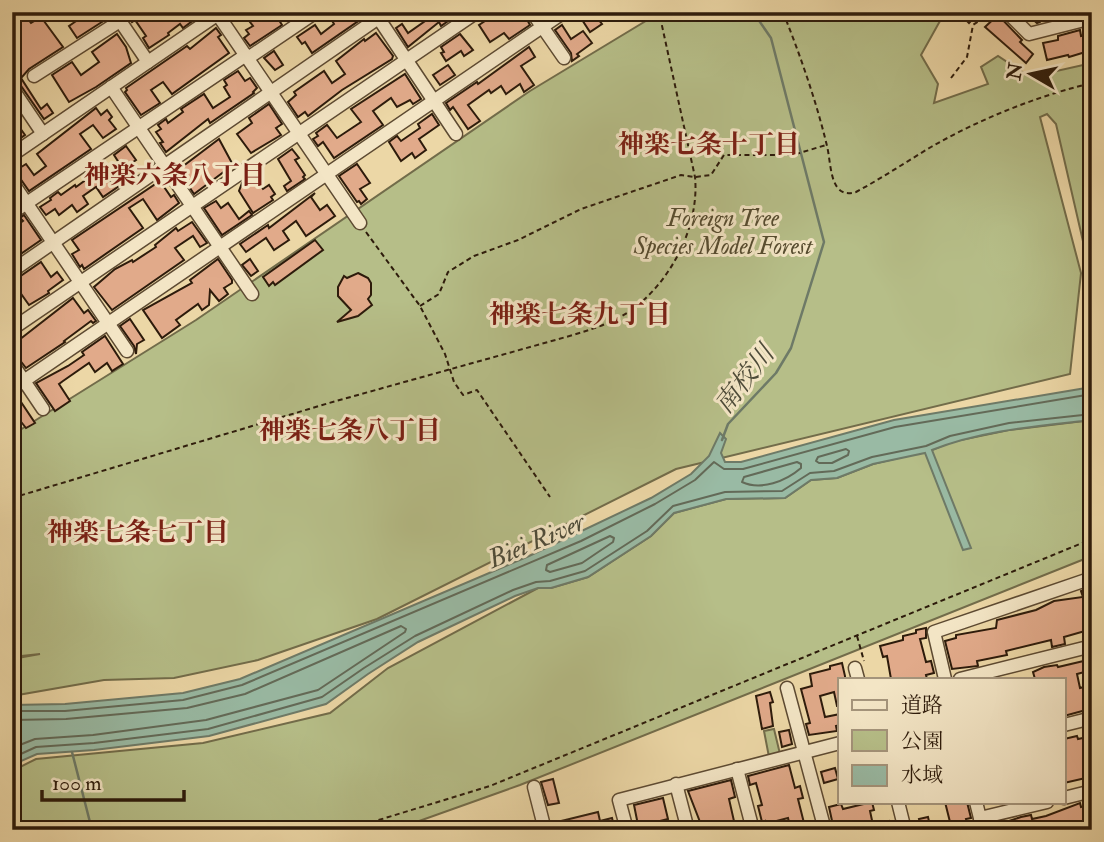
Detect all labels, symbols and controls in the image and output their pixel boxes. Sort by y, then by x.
north arrow [996,38,1066,108]
text: N [1002,60,1029,83]
district label: 神楽七条十丁目 [618,129,800,161]
district label: 神楽六条八丁目 [84,160,266,192]
park label: Foreign Tree Species Model Forest [633,203,813,262]
district label: 神楽七条九丁目 [489,299,671,331]
water label: 南校川 [708,337,783,420]
district label: 神楽七条八丁目 [259,415,441,447]
water label: Biei River [481,506,591,576]
district label: 神楽七条七丁目 [47,517,229,549]
legend [838,678,1066,804]
text: 道路 [901,692,943,719]
text: 公園 [901,728,943,755]
scale bar [42,758,184,802]
text: 水域 [901,762,943,789]
text: 100 m [52,770,102,797]

